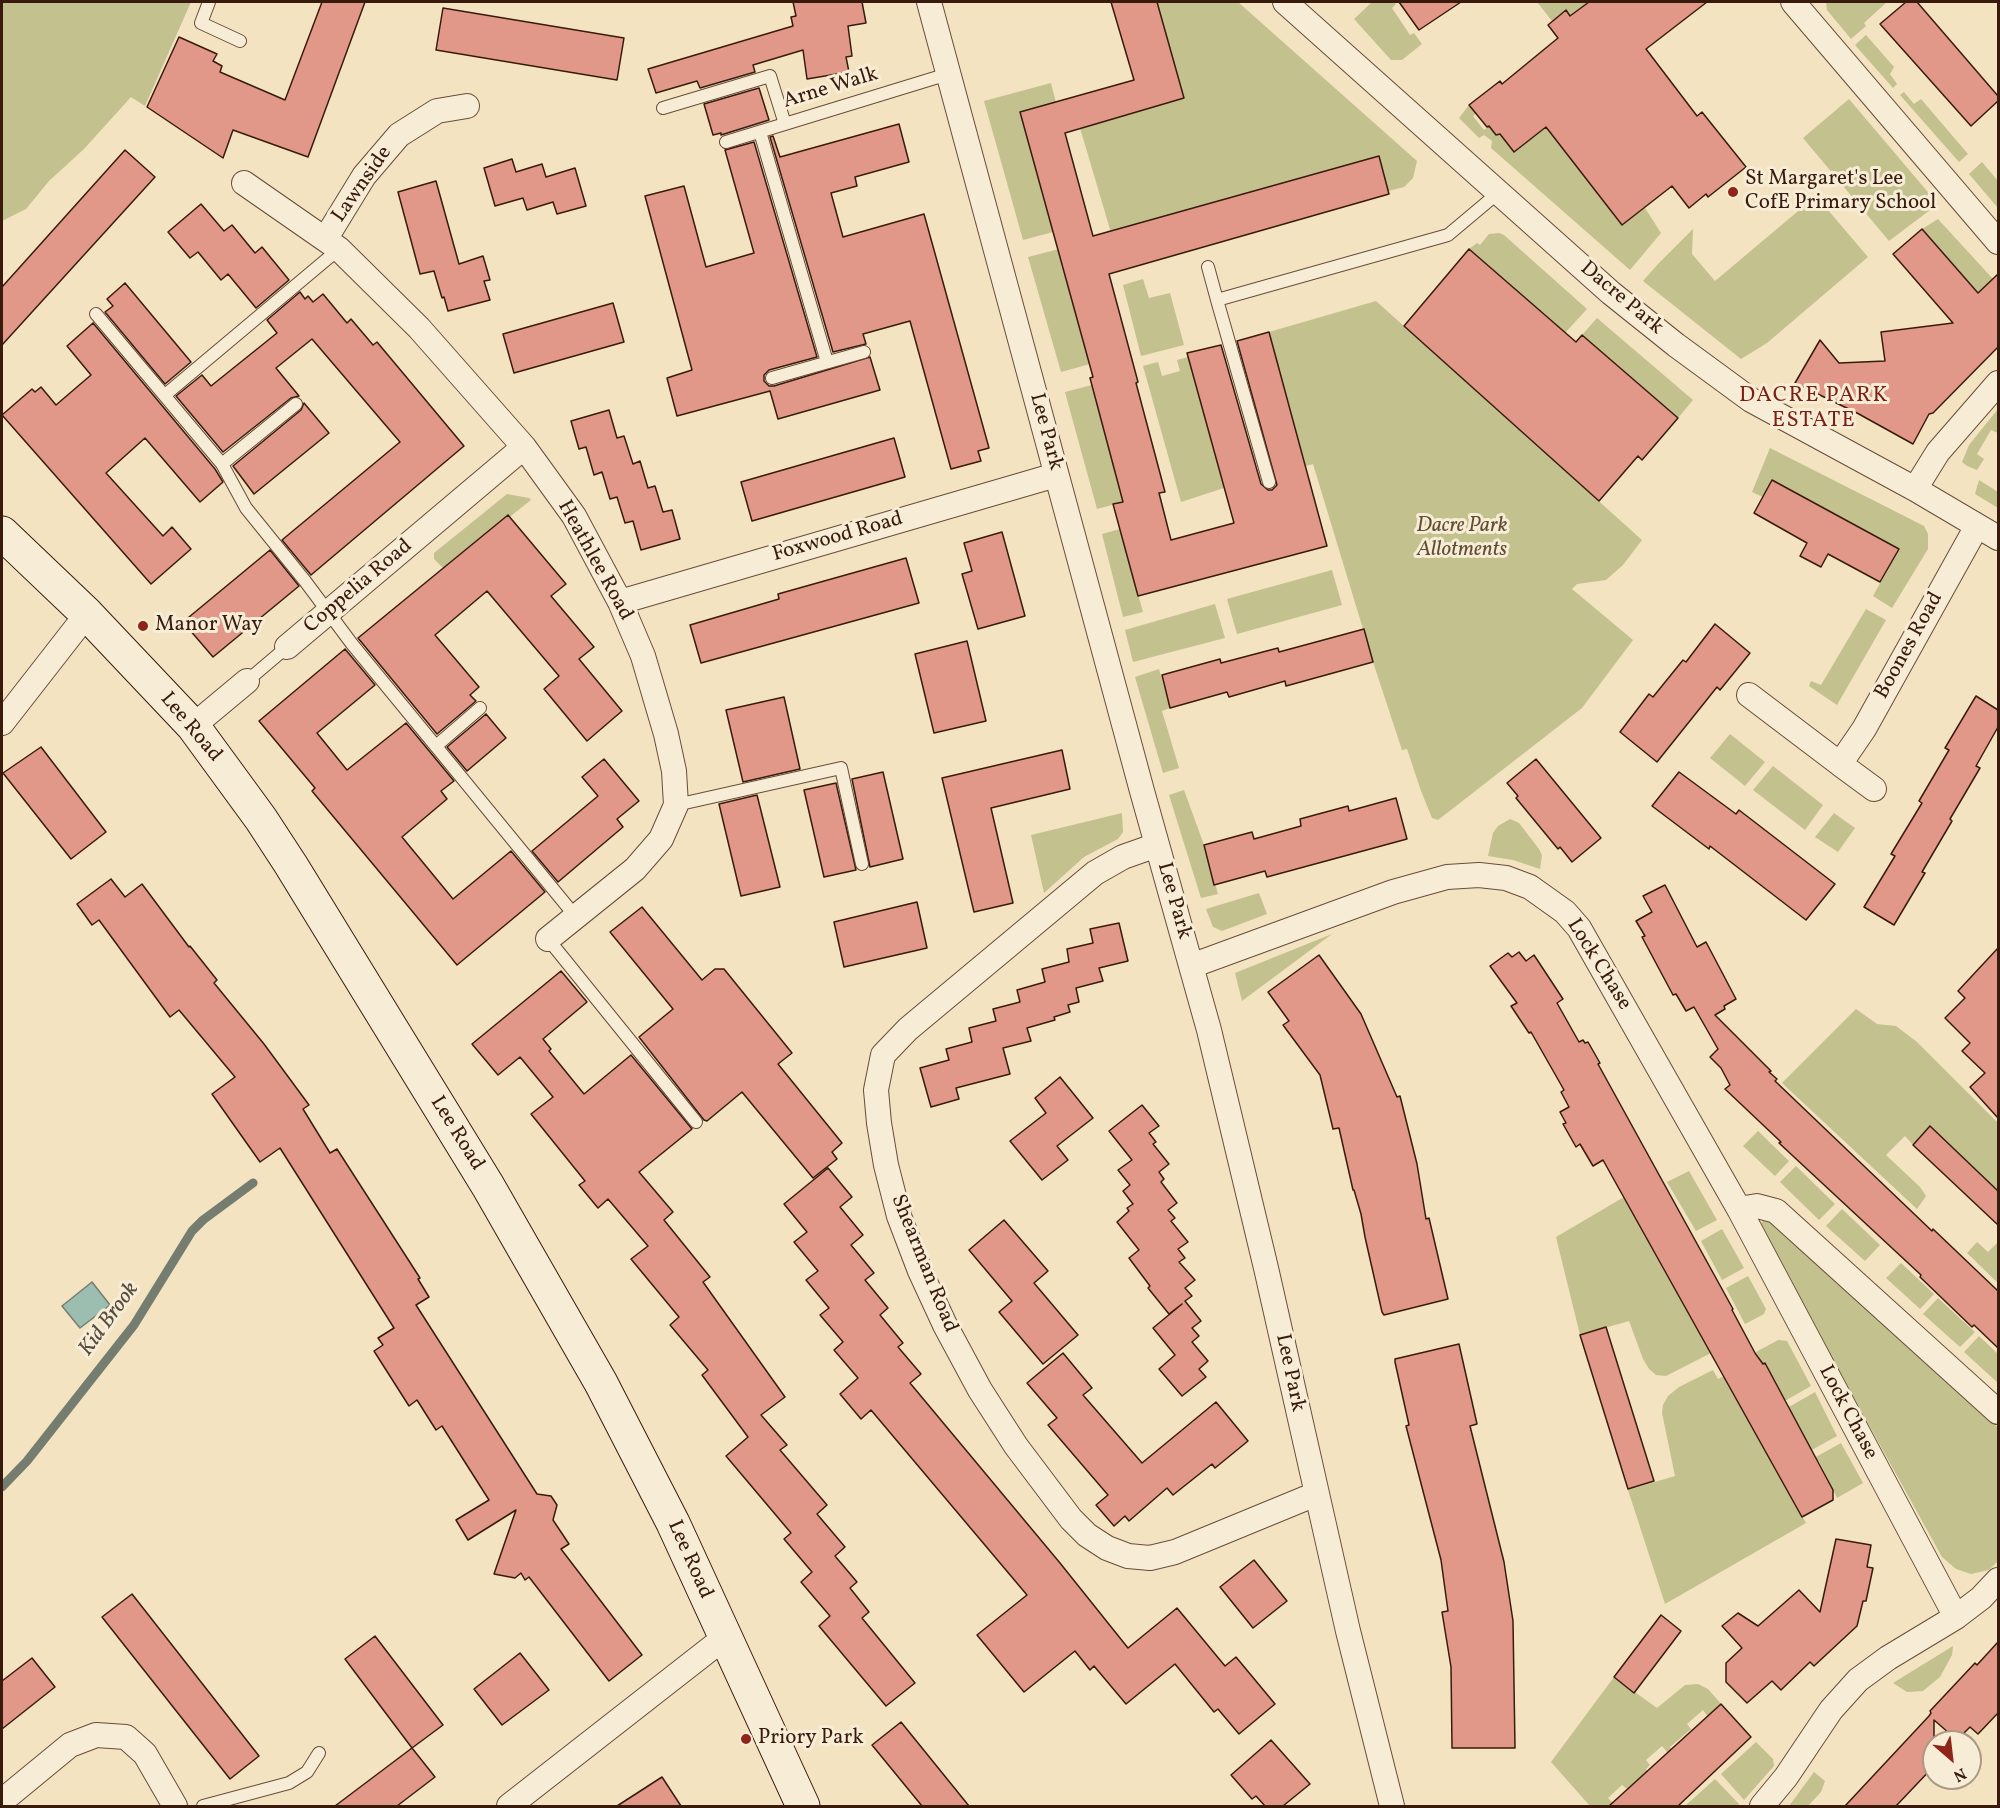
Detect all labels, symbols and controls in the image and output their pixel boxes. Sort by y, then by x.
street label: Arne Walk [780,63,882,115]
street label: Lawnside [328,142,398,228]
place label: St Margaret's Lee CofE Primary School [1745,167,1936,217]
marker: St Margaret's Lee CofE Primary School [1726,185,1740,199]
street label: Dacre Park [1574,257,1668,341]
district label: DACRE PARK ESTATE [1739,384,1889,436]
street label: Lee Park [1023,391,1067,473]
street label: Heathlee Road [551,496,637,626]
street label: Foxwood Road [770,507,906,569]
park label: Dacre Park Allotments [1416,514,1508,564]
street label: Coppelia Road [300,534,418,640]
street label: Boones Road [1870,588,1950,704]
place label: Manor Way [155,613,262,639]
marker: Manor Way [136,619,150,633]
street label: Lee Road [154,688,226,768]
street label: Lee Park [1150,860,1196,942]
street label: Lock Chase [1560,915,1636,1015]
street label: Lee Road [423,1092,489,1176]
street label: Shearman Road [884,1191,962,1337]
water label: Kid Brook [74,1278,146,1362]
street label: Lee Park [1268,1332,1310,1414]
street label: Lock Chase [1812,1362,1882,1464]
street label: Lee Road [661,1517,717,1603]
place label: Priory Park [758,1726,864,1752]
north arrow [1922,1730,1982,1790]
marker: Priory Park [739,1732,753,1746]
text: N [1949,1762,1970,1787]

